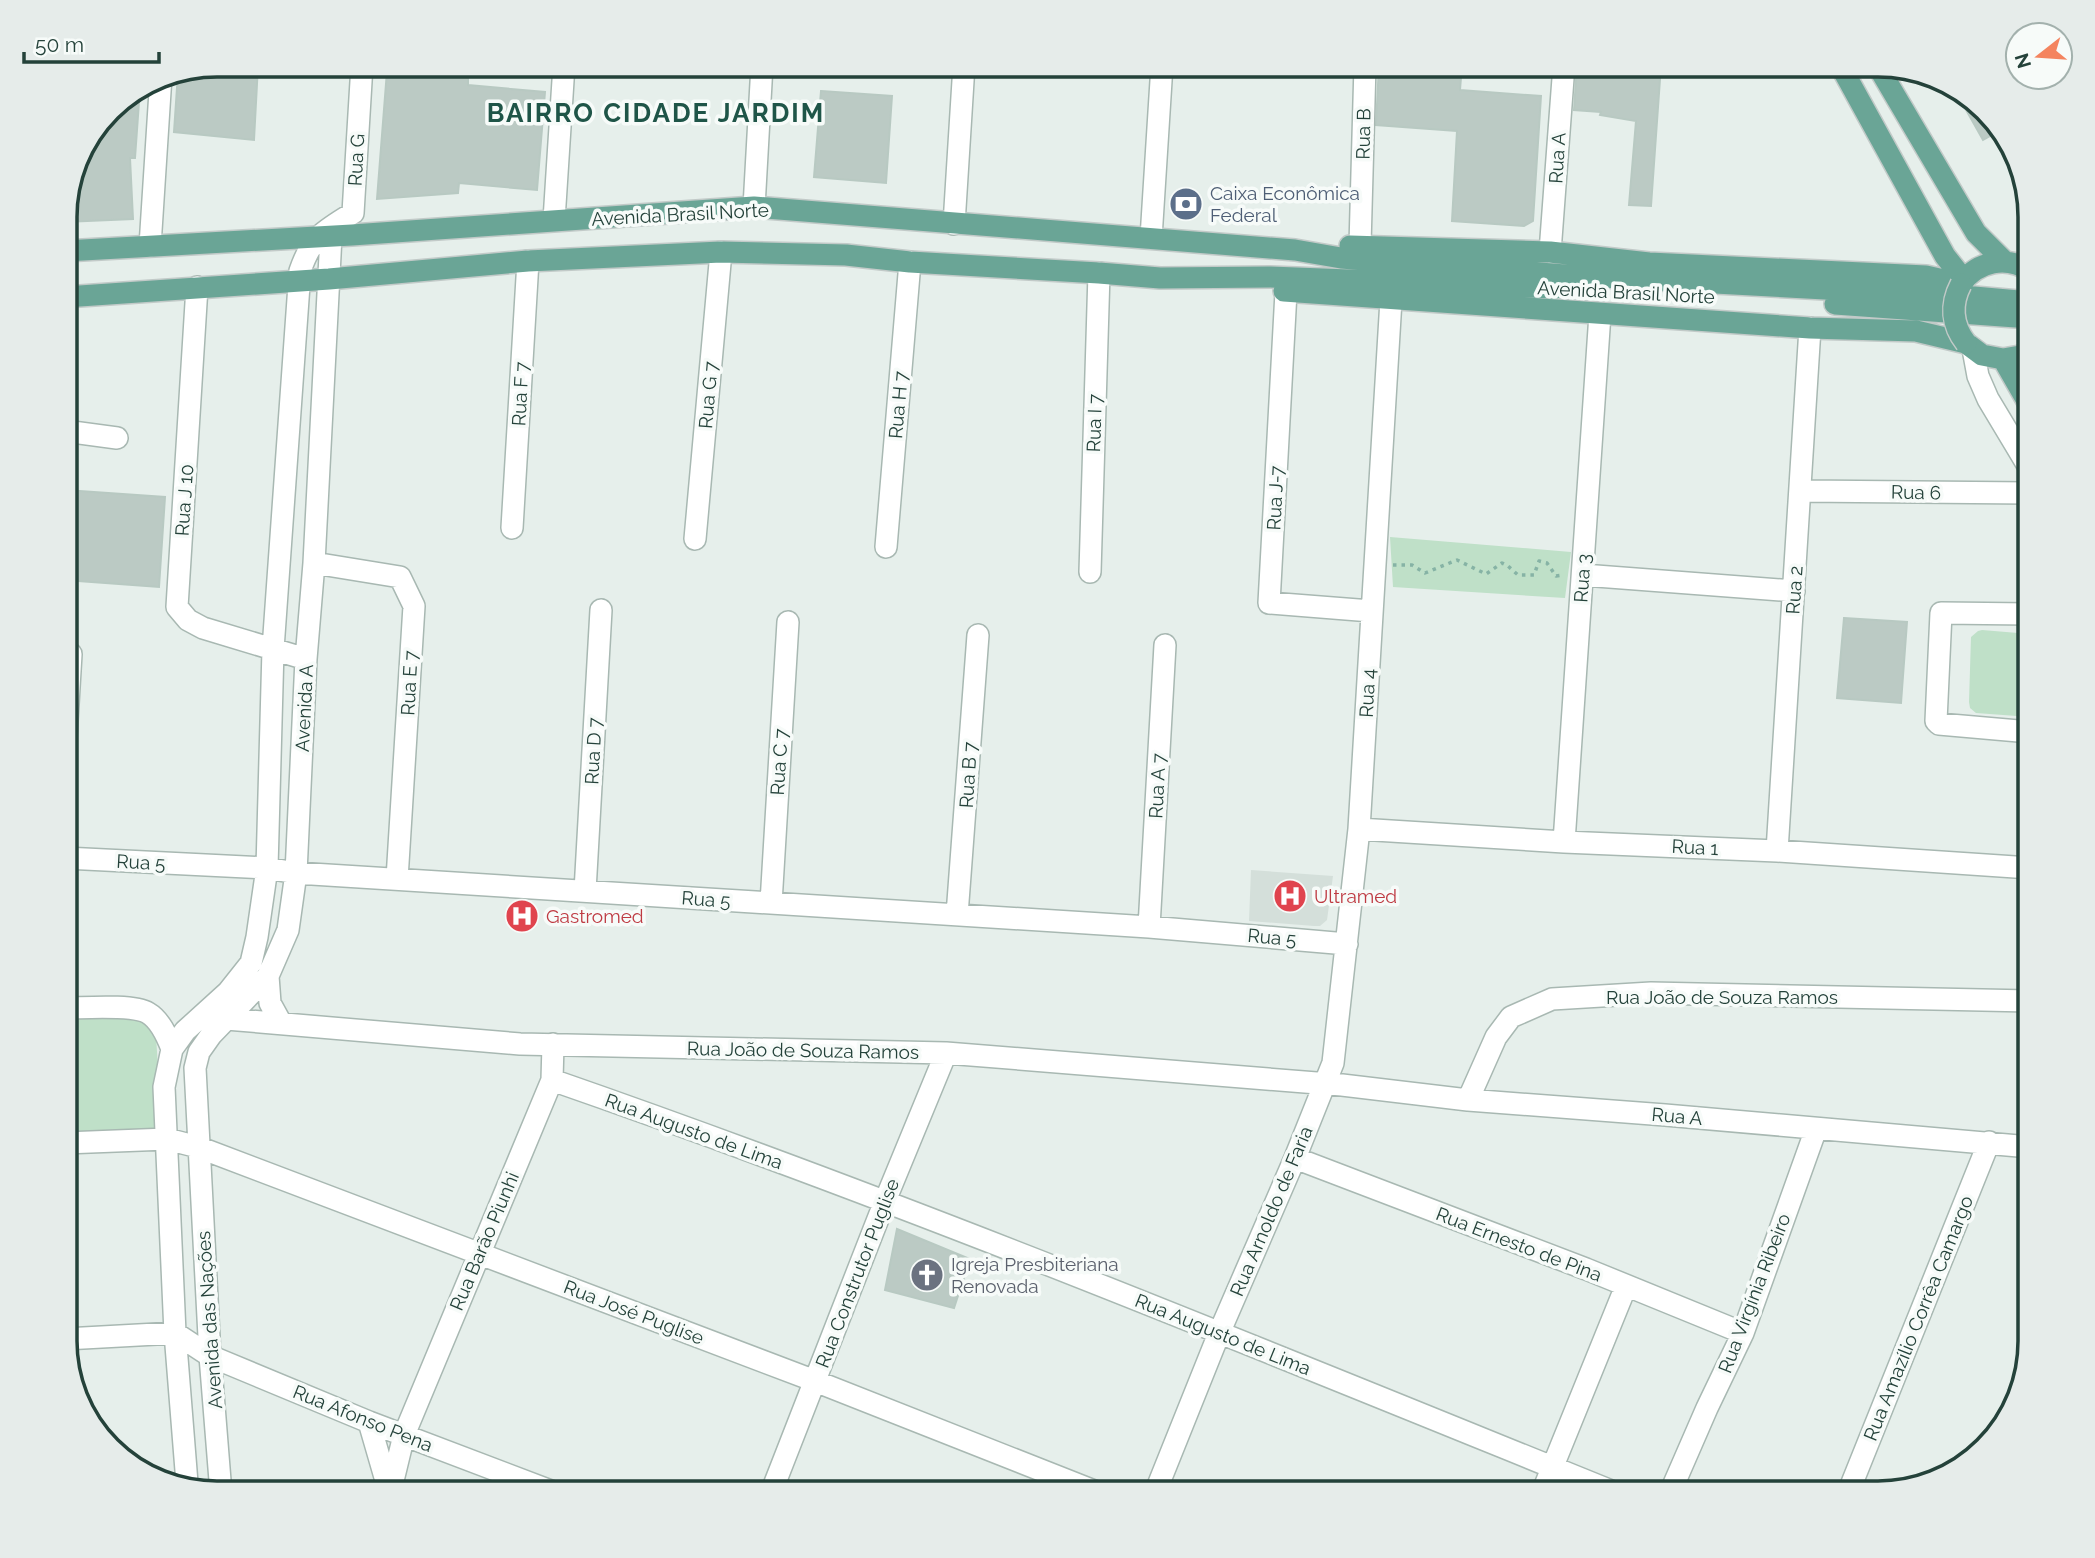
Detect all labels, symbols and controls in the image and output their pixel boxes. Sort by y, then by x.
scale bar [24,21,159,65]
north arrow [2004,21,2074,91]
text: 50 m [35,32,84,57]
text: N [2010,51,2035,71]
district label: BAIRRO CIDADE JARDIM [487,98,825,128]
street label: Rua B [1352,108,1374,160]
street label: Rua A [1544,132,1570,184]
street label: Rua G [344,133,368,187]
place label: Caixa Econômica Federal [1210,182,1360,226]
bank icon: Caixa Econômica Federal [1167,185,1205,223]
street label: Avenida Brasil Norte [591,198,769,230]
street label: Avenida Brasil Norte [1537,276,1715,308]
street label: Rua G 7 [694,360,722,430]
street label: Rua F 7 [507,361,533,427]
street label: Rua H 7 [884,370,912,440]
street label: Rua I 7 [1082,393,1106,453]
street label: Rua J 10 [171,463,197,537]
street label: Rua J-7 [1262,465,1288,531]
street label: Rua 6 [1891,481,1941,503]
street label: Rua 3 [1569,553,1595,603]
street label: Rua 2 [1781,565,1807,615]
street label: Rua E 7 [396,650,422,716]
street label: Avenida A [291,664,317,752]
street label: Rua 4 [1355,668,1379,718]
street label: Rua D 7 [580,717,606,785]
street label: Rua C 7 [766,728,792,796]
street label: Rua B 7 [955,741,981,809]
street label: Rua A 7 [1144,753,1170,819]
street label: Rua 1 [1671,835,1719,859]
street label: Rua 5 [116,850,166,874]
hospital icon: Ultramed [1271,877,1309,915]
place label: Ultramed [1314,885,1397,907]
street label: Rua 5 [681,886,731,912]
hospital icon: Gastromed [503,897,541,935]
place label: Gastromed [546,905,644,927]
street label: Rua 5 [1247,924,1297,950]
street label: Rua João de Souza Ramos [1606,986,1838,1008]
street label: Rua João de Souza Ramos [687,1037,919,1063]
street label: Rua Augusto de Lima [602,1089,786,1173]
street label: Rua A [1651,1103,1704,1129]
street label: Rua Arnoldo de Faria [1225,1123,1317,1299]
street label: Rua Barão Piunhi [445,1168,523,1314]
street label: Rua Construtor Puglise [811,1175,903,1371]
street label: Rua Amazílio Corrêa Camargo [1859,1192,1977,1444]
street label: Rua Ernesto de Pina [1433,1202,1605,1286]
street label: Rua Virgínia Ribeiro [1713,1210,1795,1376]
street label: Avenida das Nações [192,1230,226,1410]
place label: Igreja Presbiteriana Renovada [951,1253,1119,1297]
church icon: Igreja Presbiteriana Renovada [908,1256,946,1294]
street label: Rua José Puglise [561,1275,707,1349]
street label: Rua Augusto de Lima [1132,1289,1314,1379]
street label: Rua Afonso Pena [290,1380,436,1456]

